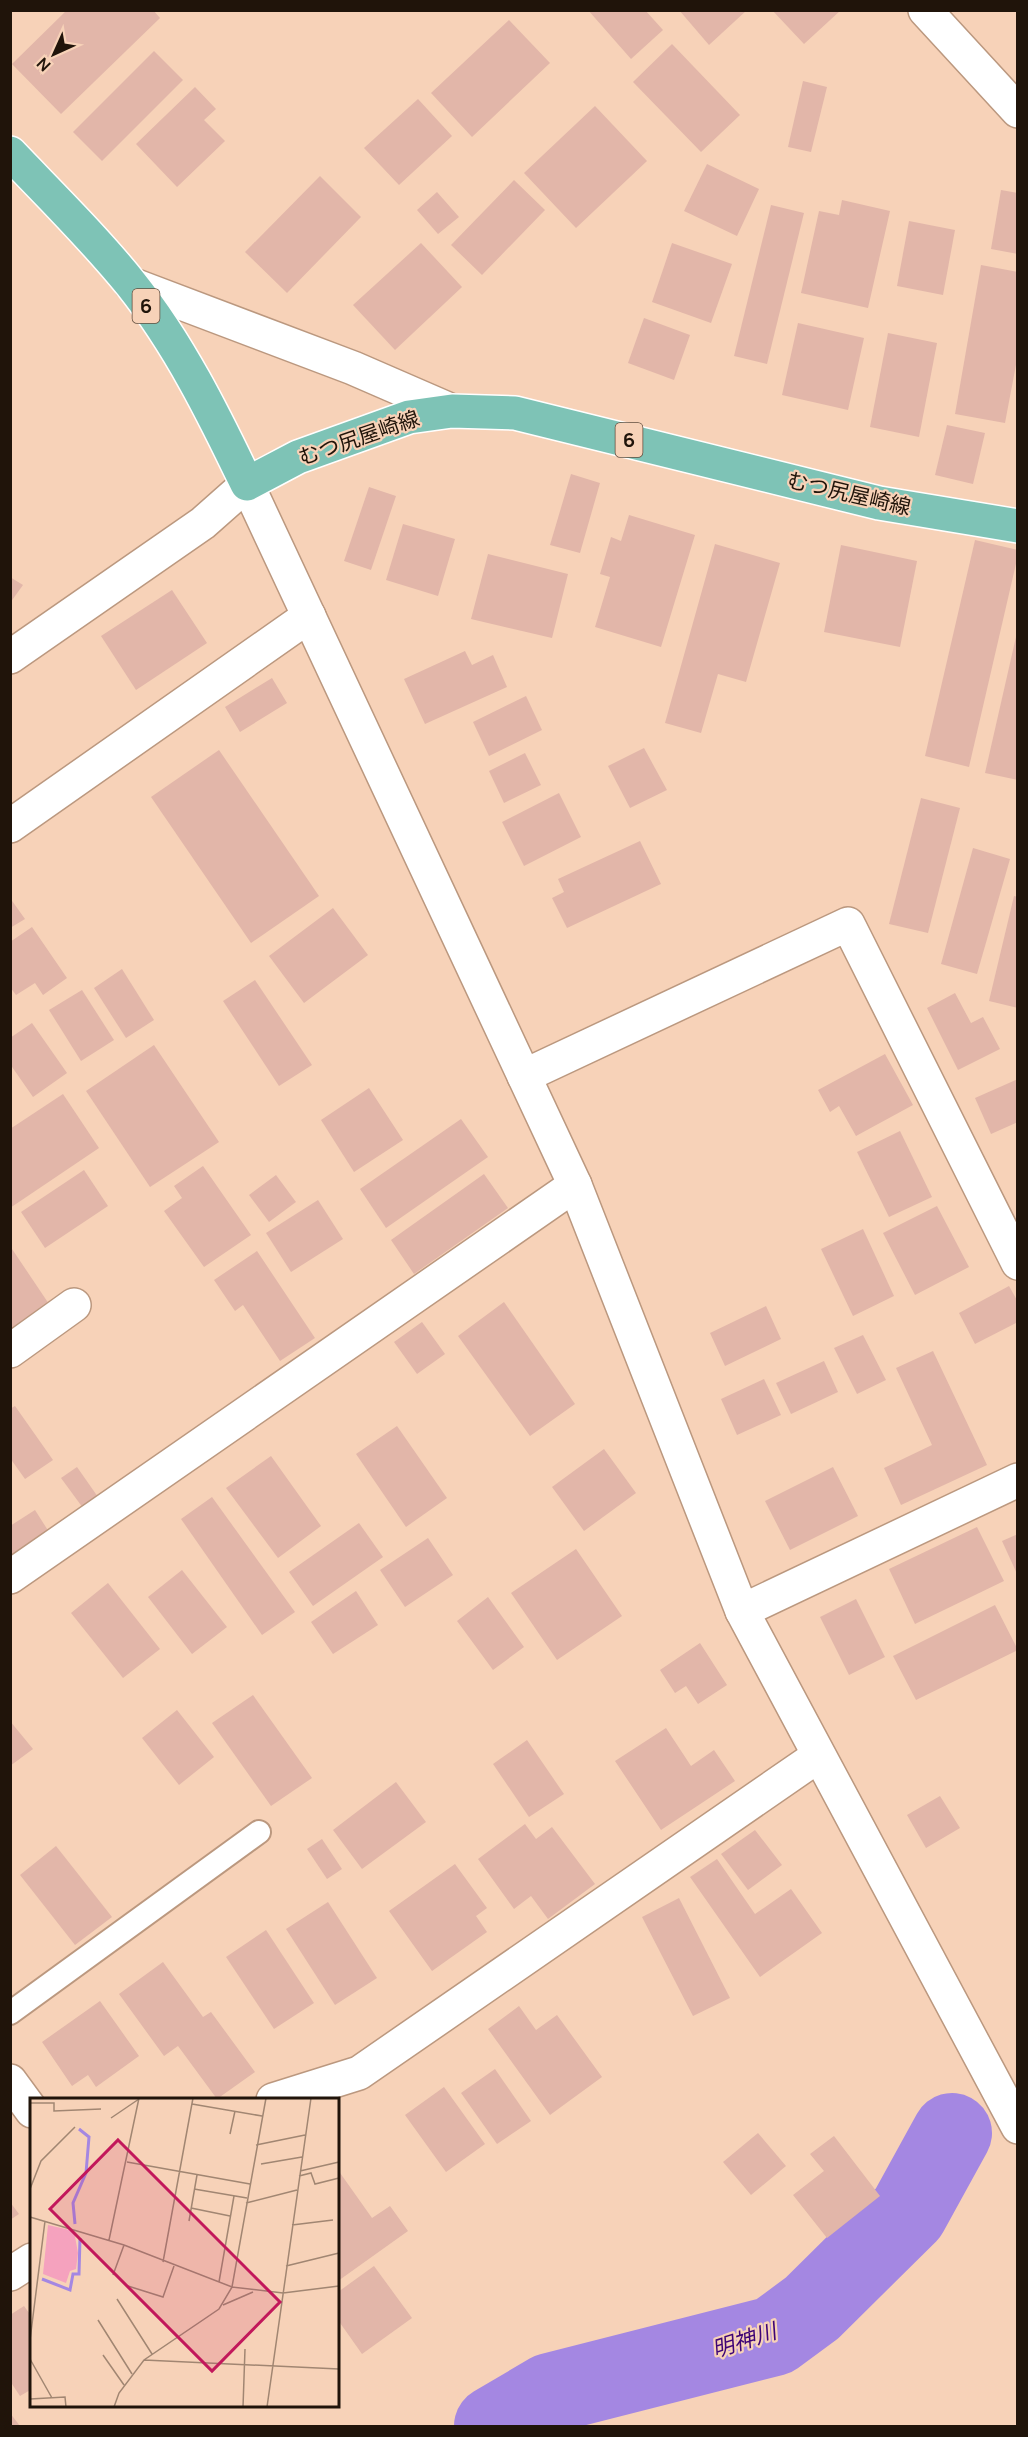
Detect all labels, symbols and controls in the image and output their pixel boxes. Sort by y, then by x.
north arrow [24,24,84,84]
text: N [32,53,55,76]
road number: 6 [132,289,160,323]
street label: むつ尻屋崎線 [295,403,423,471]
road number: 6 [616,423,642,457]
street label: むつ尻屋崎線 [785,465,914,521]
inset map [30,2098,339,2407]
water label: 明神川 [708,2315,782,2364]

